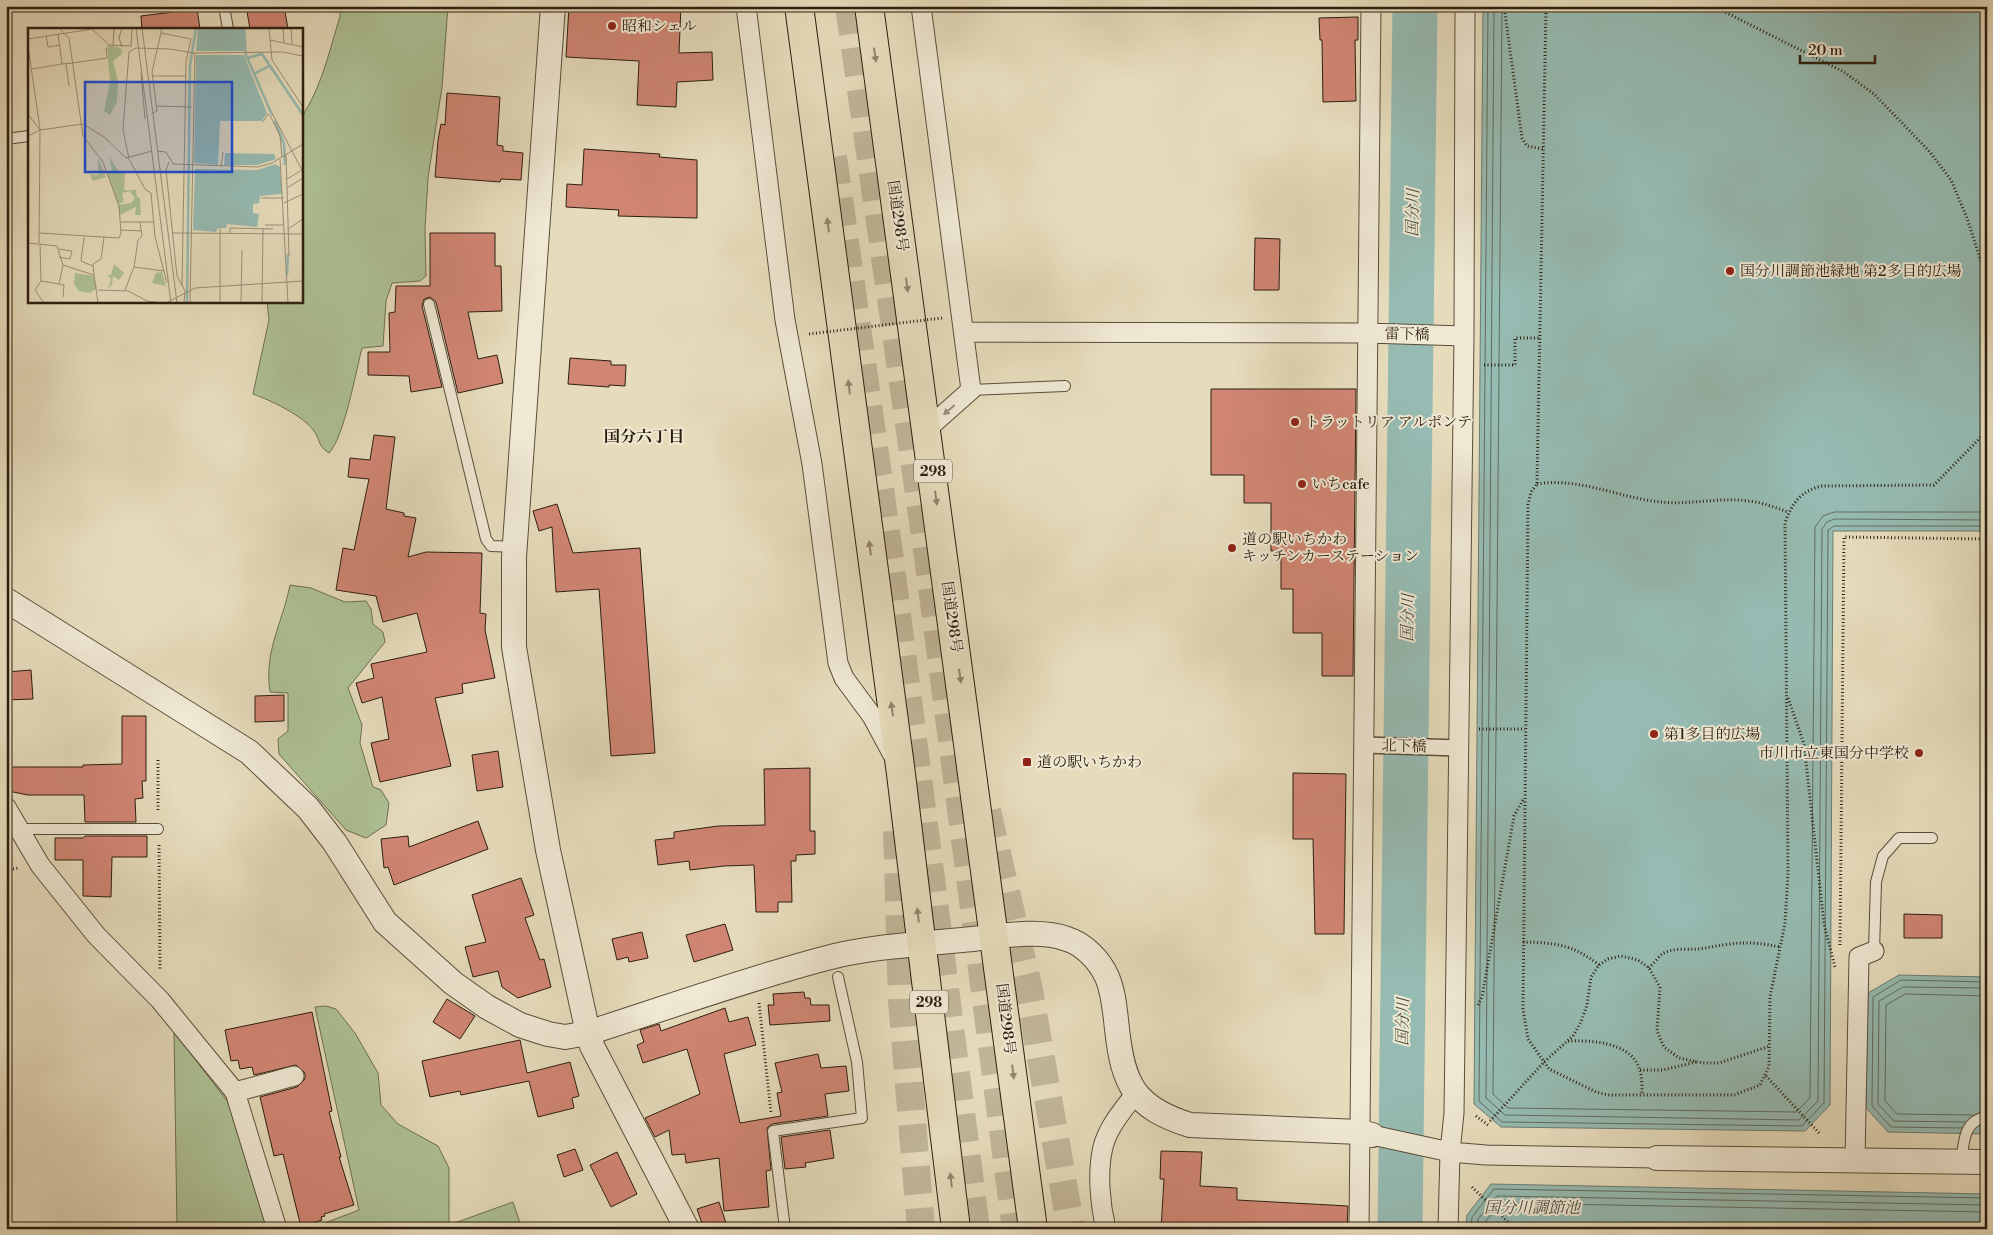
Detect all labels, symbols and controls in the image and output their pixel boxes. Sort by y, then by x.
place label: 昭和シェル [622,17,697,36]
marker: 昭和シェル [606,20,618,32]
inset map [28,28,302,302]
scale bar [1800,32,1876,64]
text: 20 m [1808,41,1843,60]
one-way arrow [872,47,880,63]
street label: 国道298号 [883,179,912,253]
water label: 国分川 [1403,187,1423,237]
one-way arrow [824,217,832,233]
place label: 国分川調節池緑地 第2多目的広場 [1740,262,1962,281]
marker: 国分川調節池緑地 第2多目的広場 [1724,265,1736,277]
one-way arrow [903,277,911,293]
street label: 雷下橋 [1384,325,1430,344]
one-way arrow [845,378,853,394]
one-way arrow [943,404,956,415]
place label: トラットリア アルポンテ [1305,413,1472,432]
marker: トラットリア アルポンテ [1289,416,1301,428]
district label: 国分六丁目 [604,427,684,447]
road number: 298 [914,460,952,482]
place label: いちcafe [1312,475,1370,494]
marker: いちcafe [1296,478,1308,490]
one-way arrow [932,490,940,506]
place label: 道の駅いちかわ キッチンカーステーション [1242,530,1419,566]
one-way arrow [866,539,874,555]
marker: 道の駅いちかわ キッチンカーステーション [1226,542,1238,554]
street label: 国道298号 [937,580,966,654]
water label: 国分川 [1398,592,1418,642]
one-way arrow [956,669,964,685]
one-way arrow [888,700,896,716]
place label: 第1多目的広場 [1664,725,1760,744]
marker: 第1多目的広場 [1648,728,1660,740]
street label: 北下橋 [1381,737,1427,756]
place label: 市川市立東国分中学校 [1759,744,1909,763]
marker: 市川市立東国分中学校 [1913,747,1925,759]
place label: 道の駅いちかわ [1037,753,1142,772]
marker: 道の駅いちかわ [1021,756,1033,768]
one-way arrow [914,907,922,923]
street label: 国道298号 [992,982,1019,1056]
road number: 298 [910,990,948,1014]
water label: 国分川 [1393,996,1413,1046]
one-way arrow [1009,1064,1017,1080]
one-way arrow [946,1172,954,1188]
water label: 国分川調節池 [1484,1198,1582,1218]

